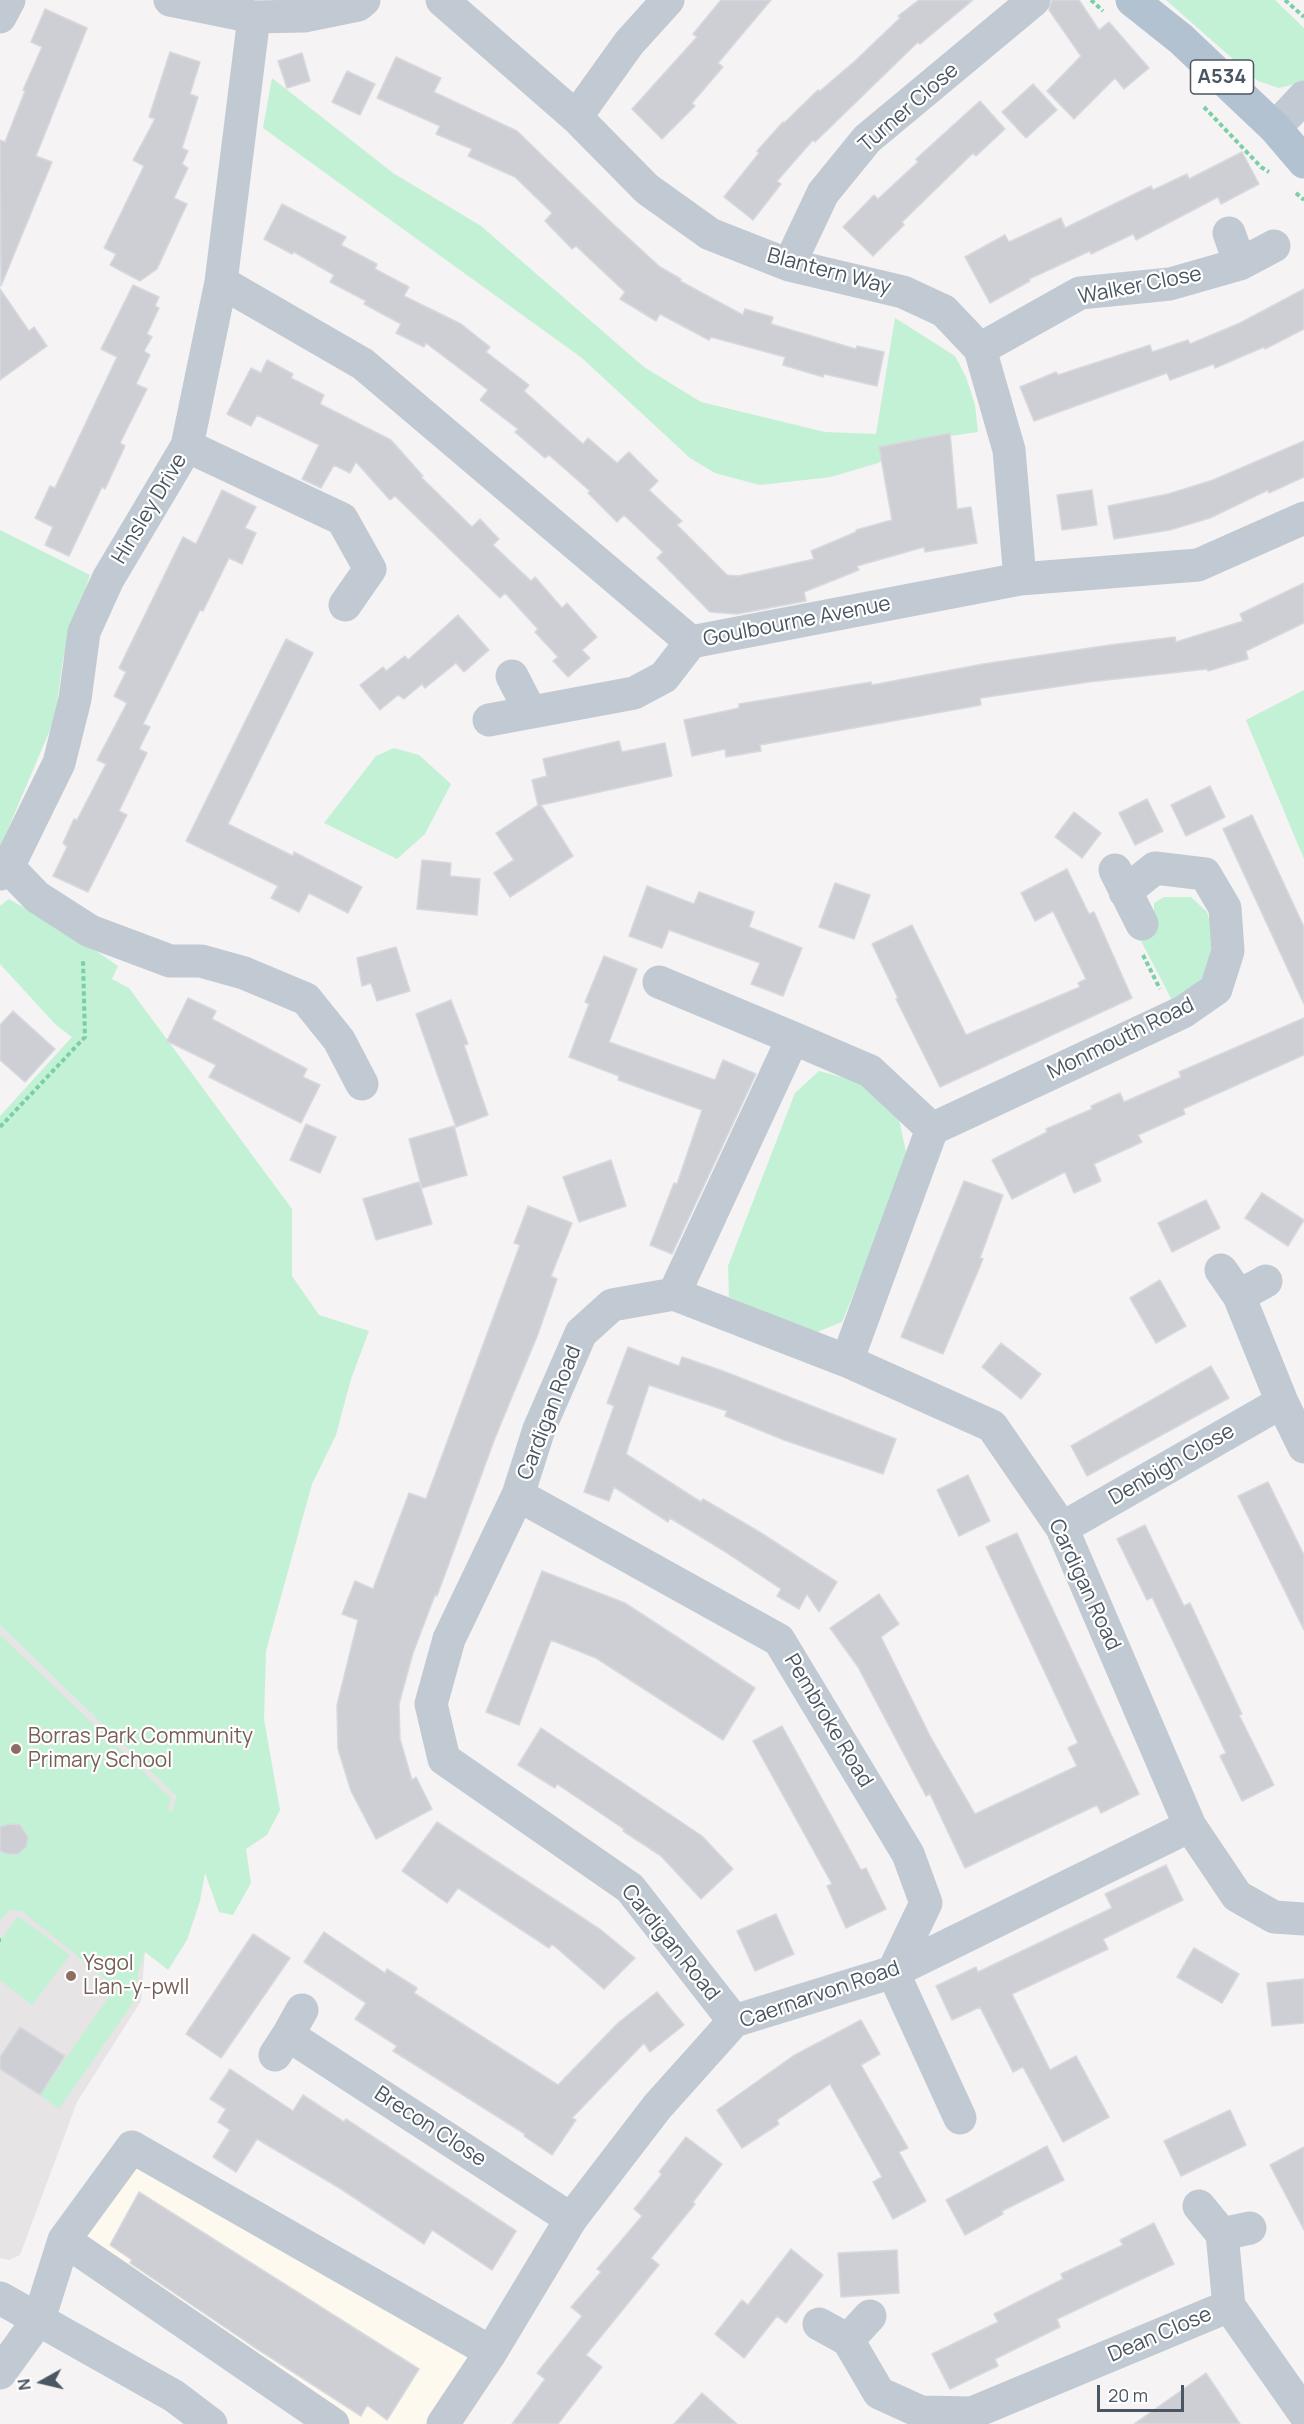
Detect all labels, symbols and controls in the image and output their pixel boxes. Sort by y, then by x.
street label: Turner Close [854,58,964,158]
road number: A534 [1190,60,1254,94]
street label: Blantern Way [764,243,894,301]
street label: Walker Close [1076,262,1204,310]
street label: Hinsley Drive [107,449,193,569]
street label: Goulbourne Avenue [701,591,893,653]
street label: Monmouth Road [1044,993,1198,1085]
street label: Cardigan Road [513,1342,587,1484]
street label: Denbigh Close [1105,1419,1239,1511]
street label: Cardigan Road [1043,1515,1125,1655]
street label: Pembroke Road [778,1650,878,1792]
place label: Borras Park Community Primary School [28,1724,253,1774]
marker: Borras Park Community Primary School [9,1742,23,1756]
street label: Cardigan Road [616,1880,724,2006]
place label: Ysgol Llan-y-pwll [83,1951,189,2001]
street label: Caernarvon Road [737,1956,903,2034]
marker: Ysgol Llan-y-pwll [64,1969,78,1983]
street label: Brecon Close [369,2081,491,2173]
street label: Dean Close [1104,2302,1216,2368]
north arrow [12,2352,72,2412]
scale bar [1100,2373,1187,2411]
text: N [12,2377,36,2392]
text: 20 m [1108,2383,1148,2407]

